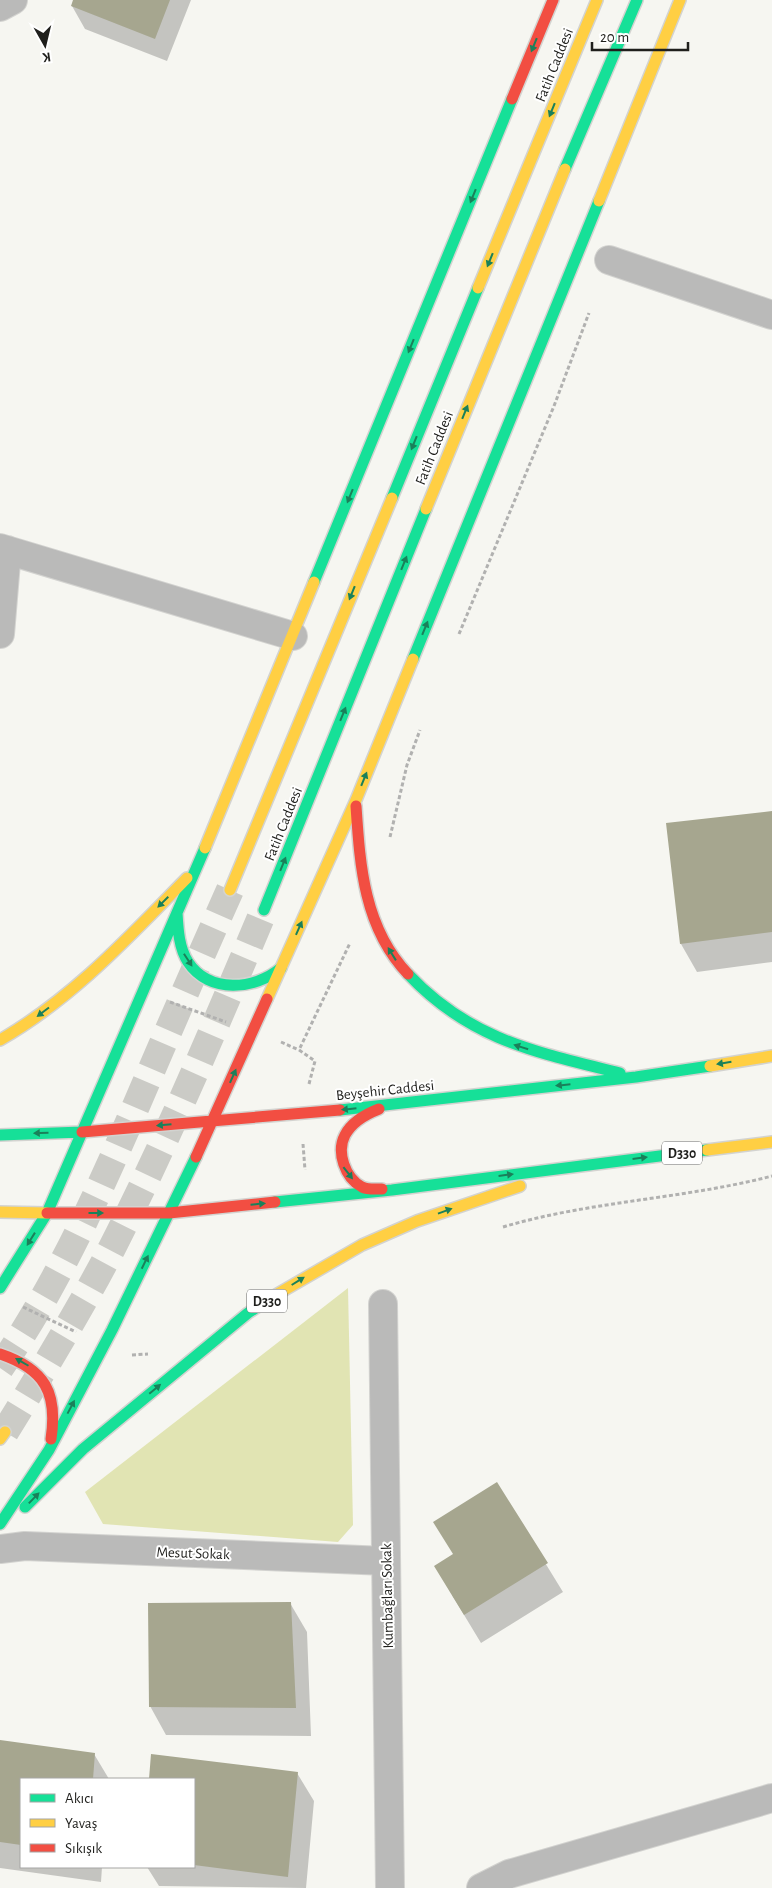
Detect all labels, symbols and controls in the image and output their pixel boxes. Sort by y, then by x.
north arrow [20,20,70,70]
scale bar [592,20,688,52]
street label: Fatih Caddesi [533,26,576,104]
text: 20 m [600,30,629,45]
one-way arrow [530,38,538,52]
text: K [41,49,52,64]
one-way arrow [547,103,555,117]
one-way arrow [469,188,476,203]
one-way arrow [485,253,493,267]
one-way arrow [407,339,415,353]
one-way arrow [461,404,469,419]
street label: Fatih Caddesi [413,409,456,487]
one-way arrow [410,435,418,450]
one-way arrow [345,489,353,503]
one-way arrow [401,556,409,570]
one-way arrow [348,586,356,600]
one-way arrow [422,621,430,635]
one-way arrow [340,707,348,721]
one-way arrow [361,772,369,786]
street label: Fatih Caddesi [262,785,305,863]
one-way arrow [279,857,287,872]
one-way arrow [157,896,169,908]
one-way arrow [295,921,303,935]
one-way arrow [387,947,397,961]
one-way arrow [183,953,193,967]
one-way arrow [36,1007,50,1017]
one-way arrow [513,1042,528,1050]
one-way arrow [715,1060,731,1068]
one-way arrow [229,1069,237,1083]
street label: Beyşehir Caddesi [335,1078,435,1103]
one-way arrow [555,1081,571,1089]
one-way arrow [341,1105,357,1113]
one-way arrow [156,1121,172,1129]
one-way arrow [33,1130,49,1138]
road number: D330 [662,1142,702,1164]
one-way arrow [632,1154,648,1162]
one-way arrow [343,1167,354,1180]
one-way arrow [498,1171,514,1179]
one-way arrow [250,1200,266,1208]
one-way arrow [437,1207,452,1215]
one-way arrow [88,1209,104,1217]
one-way arrow [26,1232,35,1245]
one-way arrow [141,1255,149,1269]
one-way arrow [291,1276,305,1286]
road number: D330 [247,1290,287,1312]
one-way arrow [15,1358,28,1367]
one-way arrow [148,1384,161,1395]
one-way arrow [67,1399,75,1414]
one-way arrow [28,1492,40,1504]
street label: Kumbağları Sokak [379,1543,396,1649]
street label: Mesut Sokak [156,1545,230,1562]
legend [20,1778,195,1868]
text: Akıcı [65,1791,94,1806]
text: Yavaş [65,1816,97,1831]
text: Sıkışık [65,1841,102,1856]

